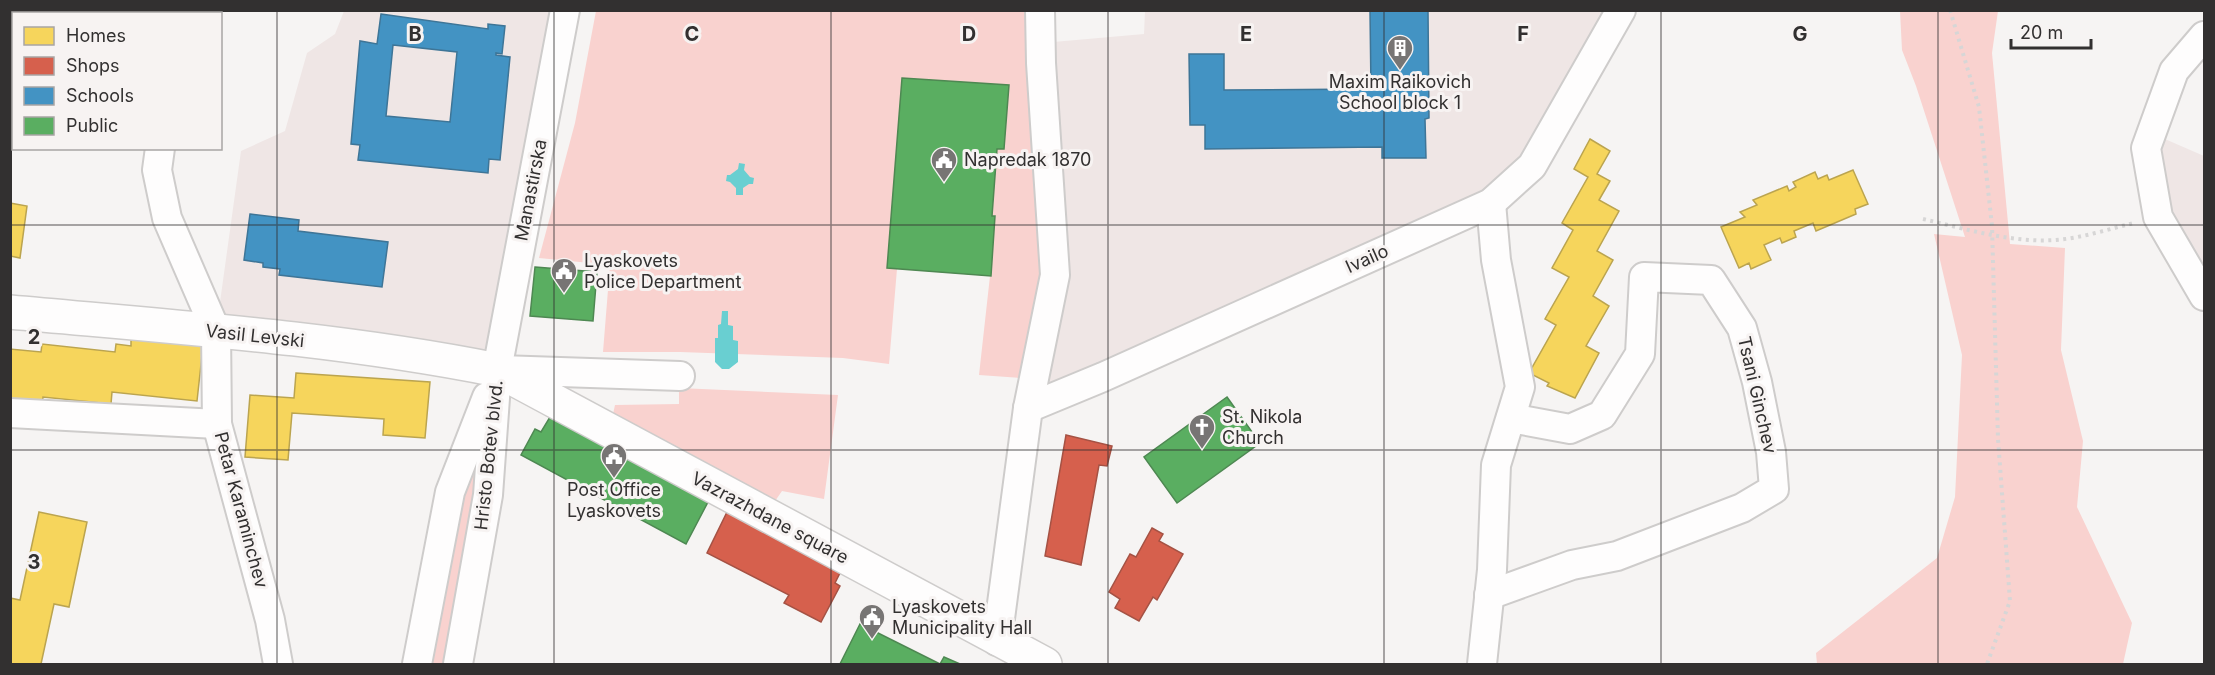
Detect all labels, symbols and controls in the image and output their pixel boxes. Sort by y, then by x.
legend [12,12,222,150]
scale bar [2011,12,2090,50]
text: B [408,22,422,46]
text: C [685,22,699,46]
text: D [962,22,976,46]
text: E [1240,22,1252,46]
text: F [1517,22,1529,46]
text: G [1792,22,1808,46]
text: 20 m [2020,22,2063,43]
text: Homes [66,25,126,46]
building icon: Maxim Raikovich School block 1 [1385,33,1415,71]
text: Shops [66,55,120,76]
place label: Maxim Raikovich School block 1 [1329,71,1471,113]
text: Schools [66,85,134,106]
text: Public [66,115,118,136]
street label: Manastirska [510,137,551,243]
public building icon: Napredak 1870 [929,145,959,183]
place label: Napredak 1870 [964,149,1091,170]
street label: Ivailo [1342,240,1391,277]
place label: Lyaskovets Police Department [584,250,741,292]
public building icon: Lyaskovets Police Department [549,256,579,294]
street label: Vasil Levski [205,320,305,351]
text: 2 [28,325,40,349]
street label: Tsani Ginchev [1734,334,1781,456]
street label: Hristo Botev blvd. [470,379,507,531]
place label: St. Nikola Church [1222,406,1302,448]
church icon: St. Nikola Church [1187,412,1217,450]
street label: Petar Karaminchev [211,429,272,590]
public building icon: Post Office Lyaskovets [599,441,629,479]
street label: Vazrazhdane square [688,467,852,568]
place label: Post Office Lyaskovets [567,479,661,521]
text: 3 [28,550,40,574]
place label: Lyaskovets Municipality Hall [892,596,1032,638]
public building icon: Lyaskovets Municipality Hall [857,602,887,640]

